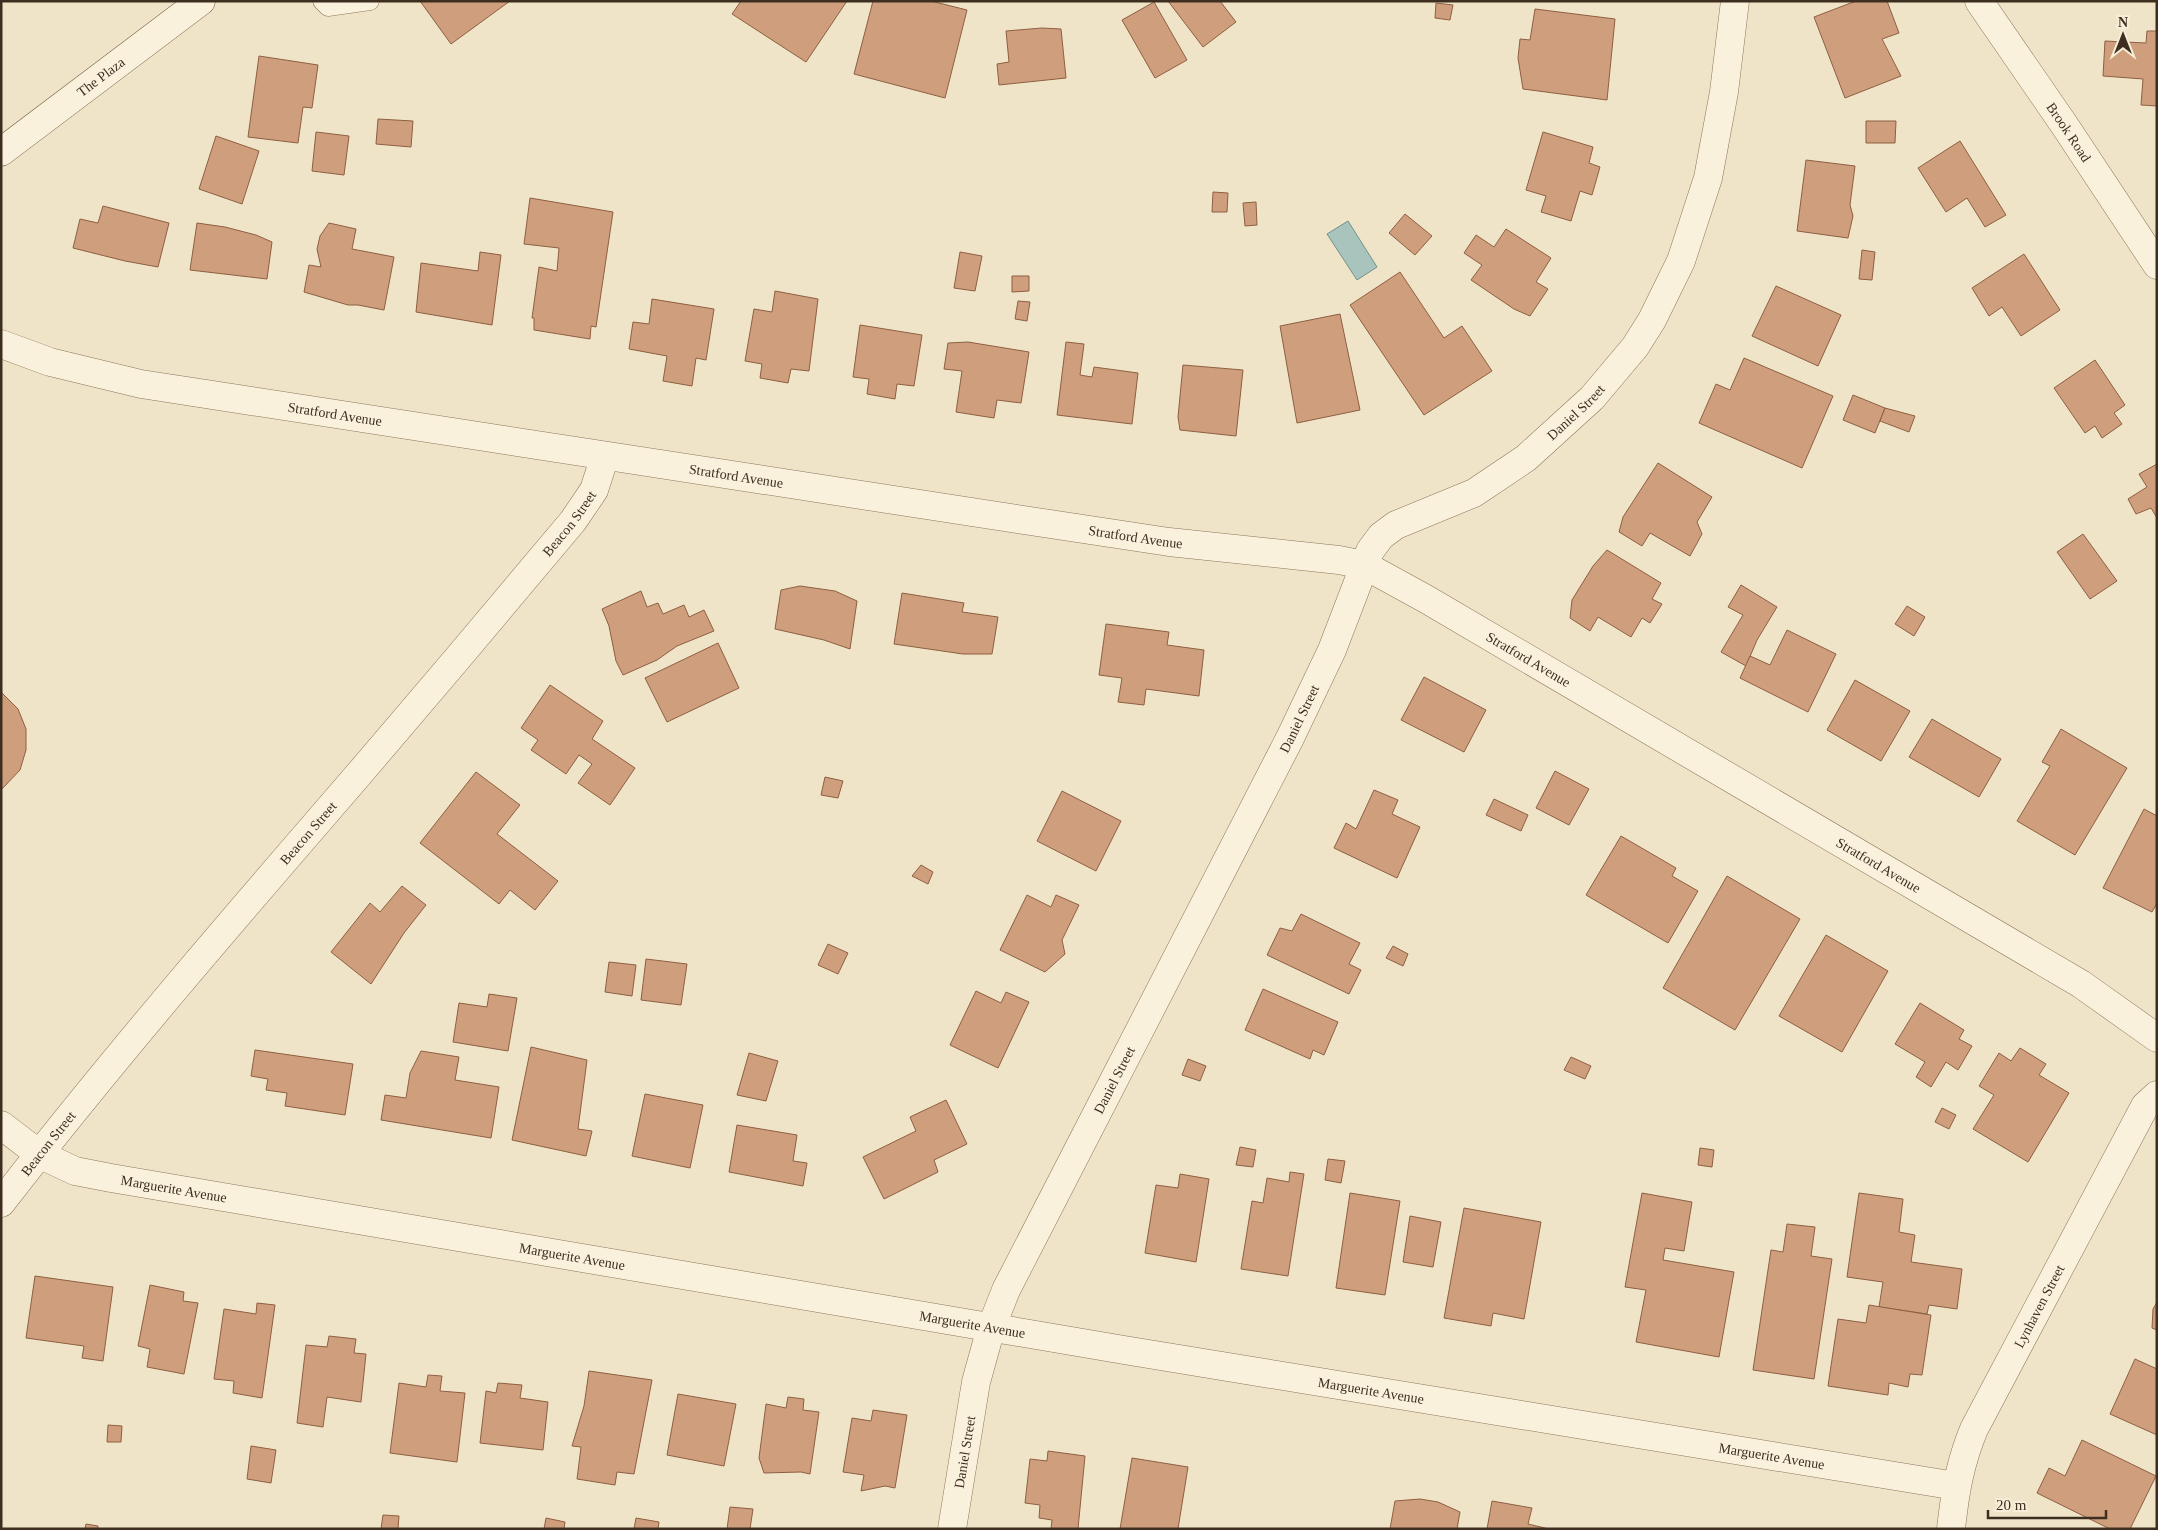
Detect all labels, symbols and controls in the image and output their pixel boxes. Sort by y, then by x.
north arrow [2098,10,2148,60]
text: N [2118,15,2128,30]
street label: The Plaza [74,53,128,99]
street label: Brook Road [2044,100,2094,165]
street label: Daniel Street [1544,381,1608,443]
street label: Stratford Avenue [287,399,383,429]
street label: Stratford Avenue [688,461,784,490]
street label: Beacon Street [539,488,599,559]
street label: Stratford Avenue [1087,522,1183,551]
street label: Stratford Avenue [1484,629,1573,690]
street label: Daniel Street [1276,682,1322,755]
street label: Beacon Street [277,798,339,867]
street label: Stratford Avenue [1834,834,1923,896]
street label: Daniel Street [1091,1044,1138,1116]
street label: Beacon Street [18,1108,78,1179]
street label: Marguerite Avenue [120,1172,228,1205]
street label: Marguerite Avenue [518,1240,626,1273]
street label: Lynhaven Street [2011,1262,2067,1350]
street label: Marguerite Avenue [918,1308,1026,1341]
street label: Marguerite Avenue [1317,1374,1425,1406]
street label: Daniel Street [951,1414,978,1490]
street label: Marguerite Avenue [1717,1440,1826,1472]
scale bar [1988,1488,2106,1520]
text: 20 m [1996,1497,2027,1513]

